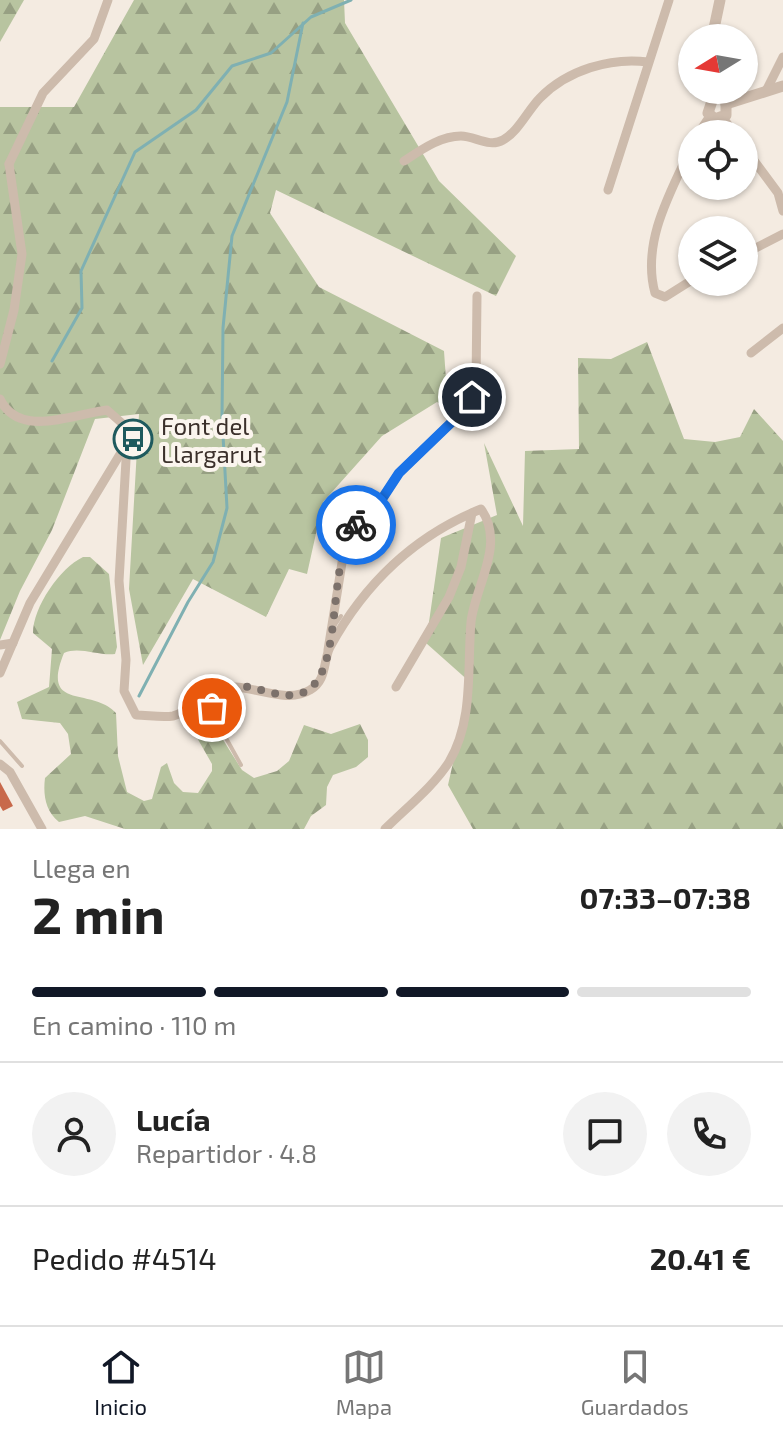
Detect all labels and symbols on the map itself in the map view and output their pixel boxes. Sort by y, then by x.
north arrow [678,24,758,104]
pin [438,363,506,431]
place label: Font del Llargarut [161,411,262,468]
bus stop icon: Font del Llargarut [112,418,154,460]
courier [316,485,396,565]
pin [178,674,246,742]

